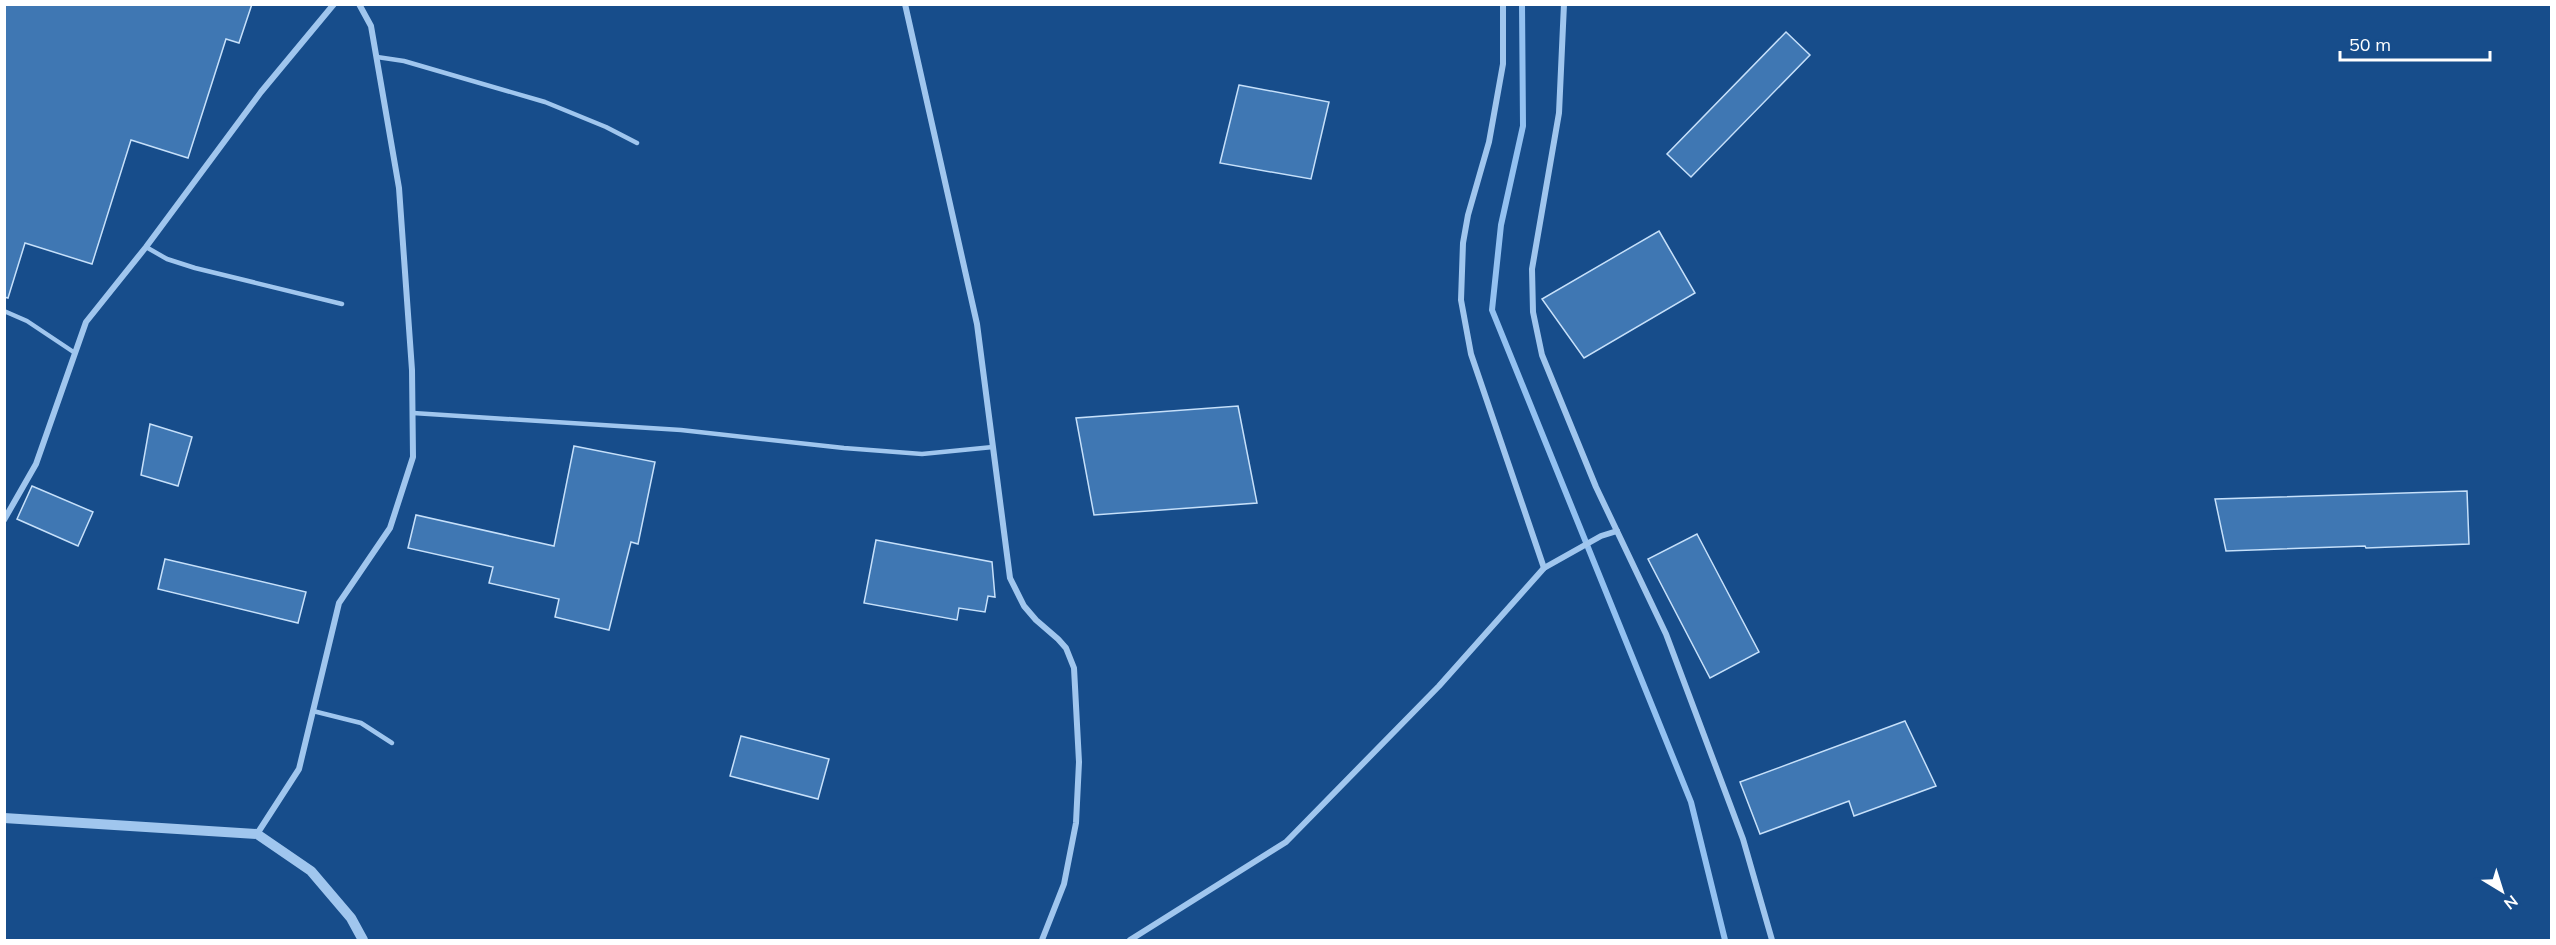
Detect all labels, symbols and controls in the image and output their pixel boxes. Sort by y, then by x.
scale bar [2340,24,2490,62]
text: 50 m [2349,33,2391,56]
north arrow [2472,861,2532,921]
text: N [2500,891,2522,914]

